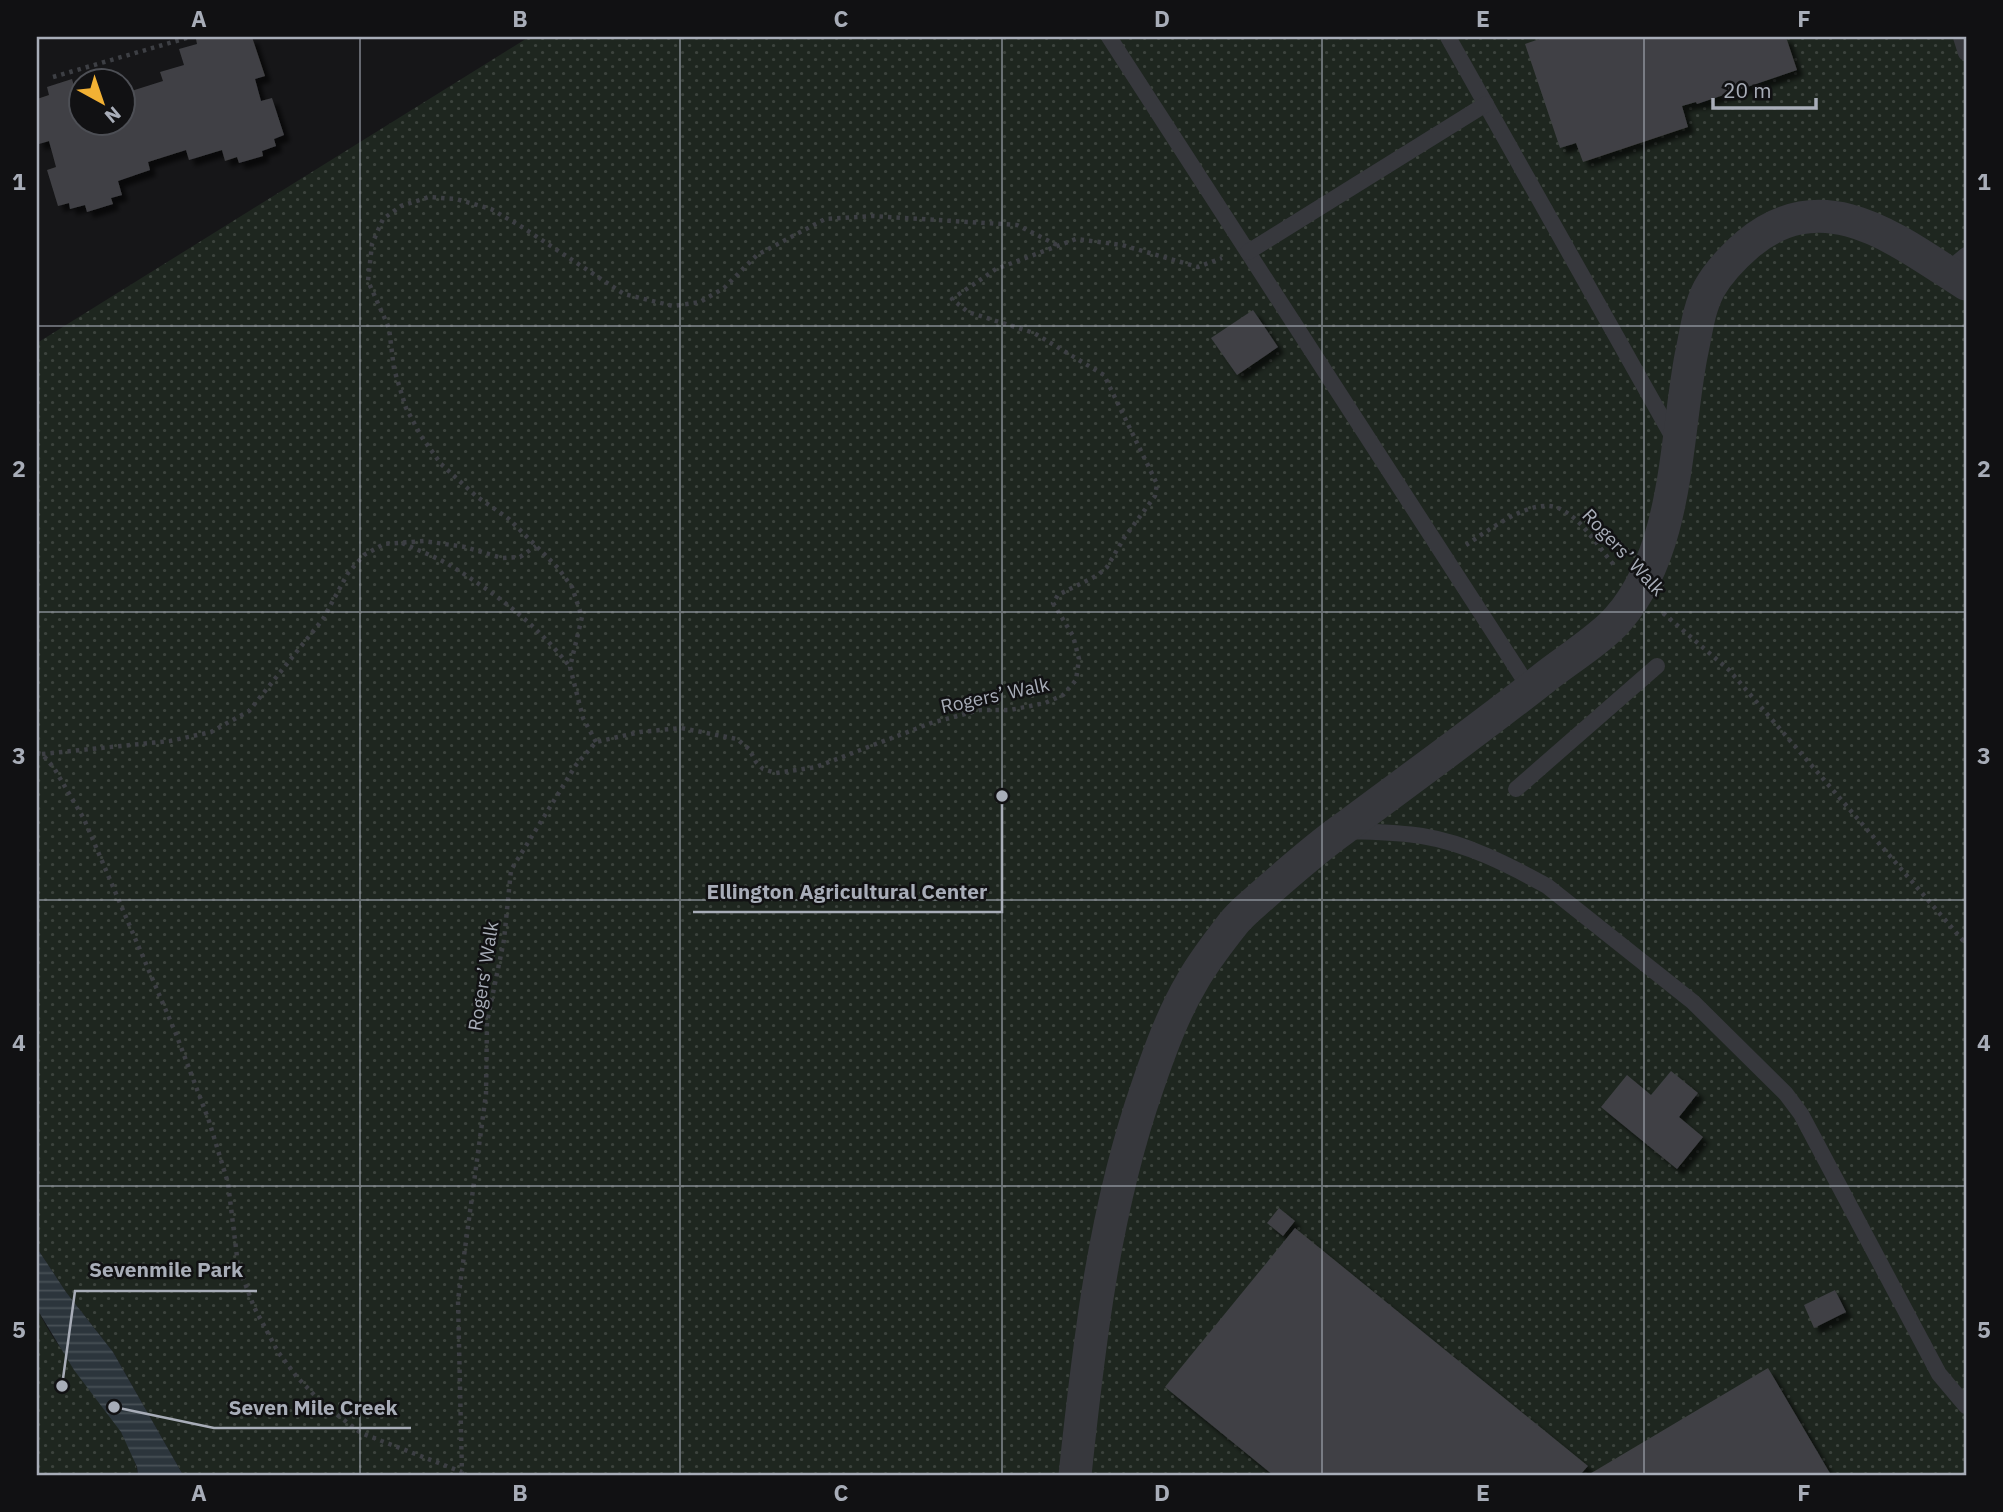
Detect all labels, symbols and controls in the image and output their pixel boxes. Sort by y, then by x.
text: A [191,3,207,33]
text: B [512,3,528,33]
text: C [834,3,849,33]
text: D [1154,3,1170,33]
text: E [1476,3,1490,33]
text: F [1797,3,1811,33]
north arrow [66,66,136,136]
scale bar [1713,66,1816,110]
text: 20 m [1723,76,1772,104]
text: N [100,101,126,129]
text: 1 [12,166,26,196]
text: 1 [1977,166,1991,196]
text: 2 [12,453,26,483]
text: 2 [1977,453,1991,483]
street label: Rogers’ Walk [1577,503,1671,601]
street label: Rogers’ Walk [938,672,1052,718]
text: 3 [12,740,26,770]
text: 3 [1977,740,1991,770]
callout: Ellington Agricultural Center [693,870,1002,912]
text: Ellington Agricultural Center [706,877,988,905]
street label: Rogers’ Walk [462,919,504,1033]
text: 4 [12,1027,26,1057]
text: 4 [1977,1027,1991,1057]
callout: Sevenmile Park [75,1249,257,1291]
text: Sevenmile Park [89,1255,244,1283]
text: 5 [12,1314,26,1344]
text: 5 [1977,1314,1991,1344]
callout: Seven Mile Creek [214,1386,411,1428]
text: Seven Mile Creek [228,1393,398,1421]
text: A [191,1477,207,1507]
text: B [512,1477,528,1507]
text: C [834,1477,849,1507]
text: D [1154,1477,1170,1507]
text: E [1476,1477,1490,1507]
text: F [1797,1477,1811,1507]

